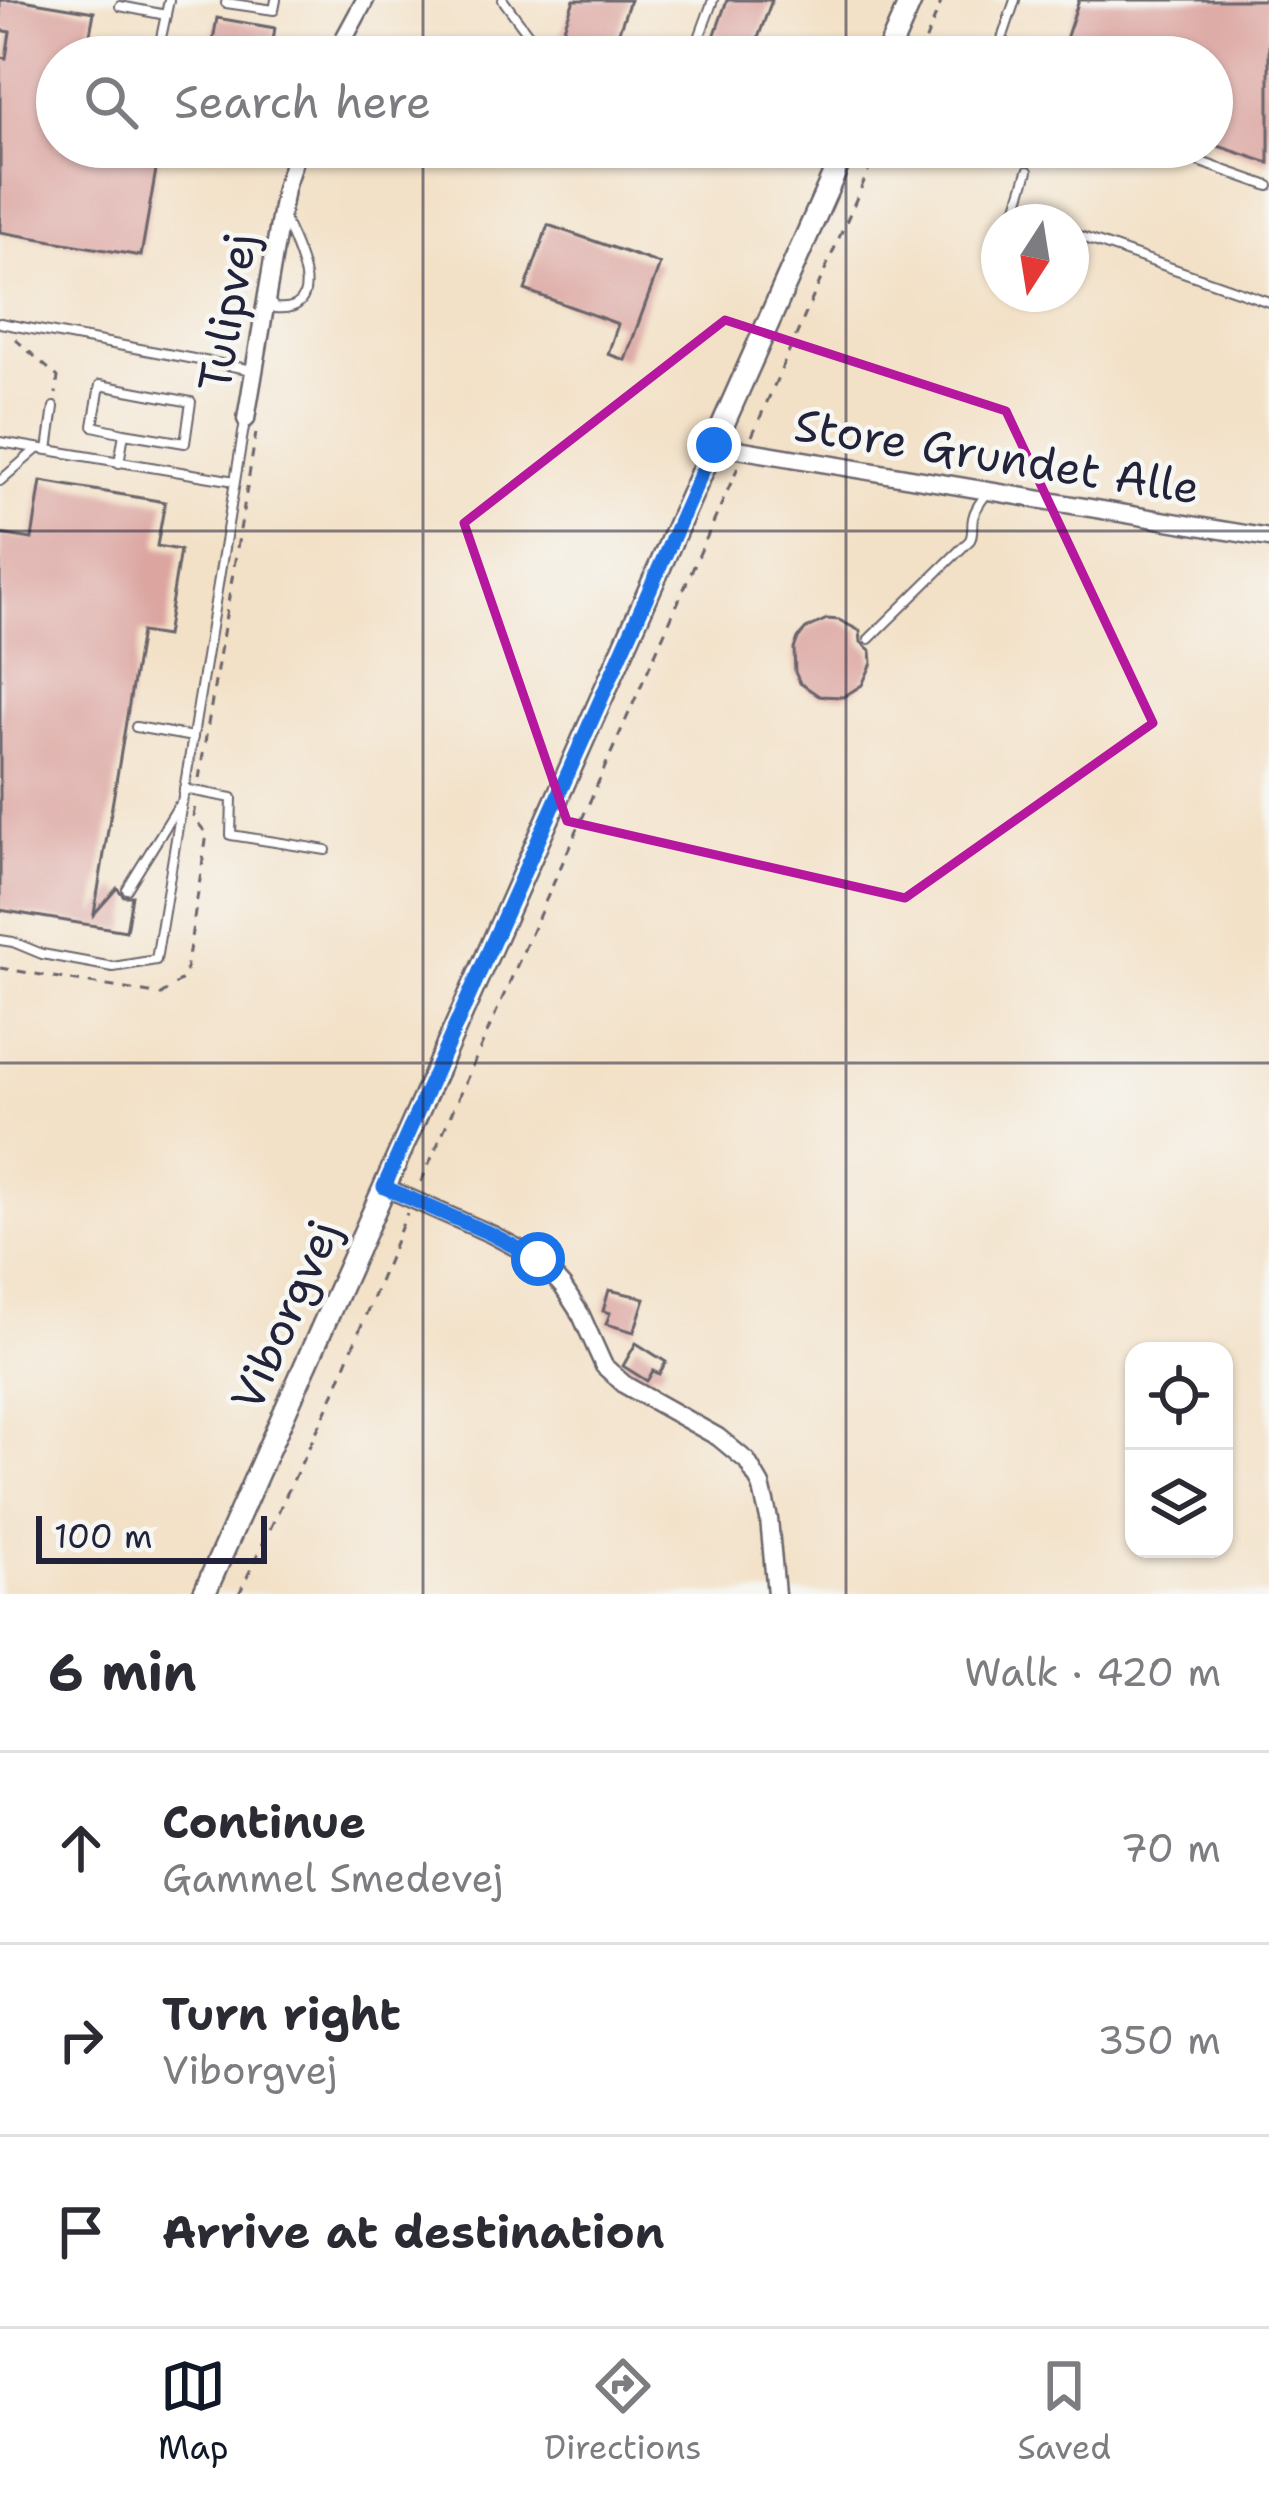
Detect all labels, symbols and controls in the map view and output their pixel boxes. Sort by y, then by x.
search box [36,36,1233,168]
icon: search [78,69,144,135]
text: Search here [174,72,431,132]
north arrow [981,204,1089,312]
street label: Tulipvej [184,228,270,396]
street label: Store Grundet Alle [790,394,1204,518]
route end [687,418,741,472]
street label: Viborgvej [216,1210,354,1420]
route start [511,1232,565,1286]
map controls [1125,1342,1233,1558]
button: locate [1125,1342,1233,1450]
button: layers [1125,1450,1233,1558]
scale bar [36,1510,267,1563]
text: 100 m [54,1514,153,1559]
text: 6 min [48,1638,197,1706]
text: Walk · 420 m [964,1646,1221,1698]
text: Continue [162,1792,366,1852]
icon: ahead [48,1815,114,1881]
text: 70 m [1120,1822,1221,1874]
text: Gammel Smedevej [162,1852,503,1904]
text: Turn right [162,1984,401,2044]
icon: right [48,2007,114,2073]
text: 350 m [1097,2014,1221,2066]
text: Viborgvej [162,2044,337,2096]
icon: arrive [48,2199,114,2265]
text: Arrive at destination [162,2202,665,2262]
tab: Map [158,2353,229,2470]
tab: Directions [544,2353,702,2470]
tab: Saved [1017,2353,1111,2470]

